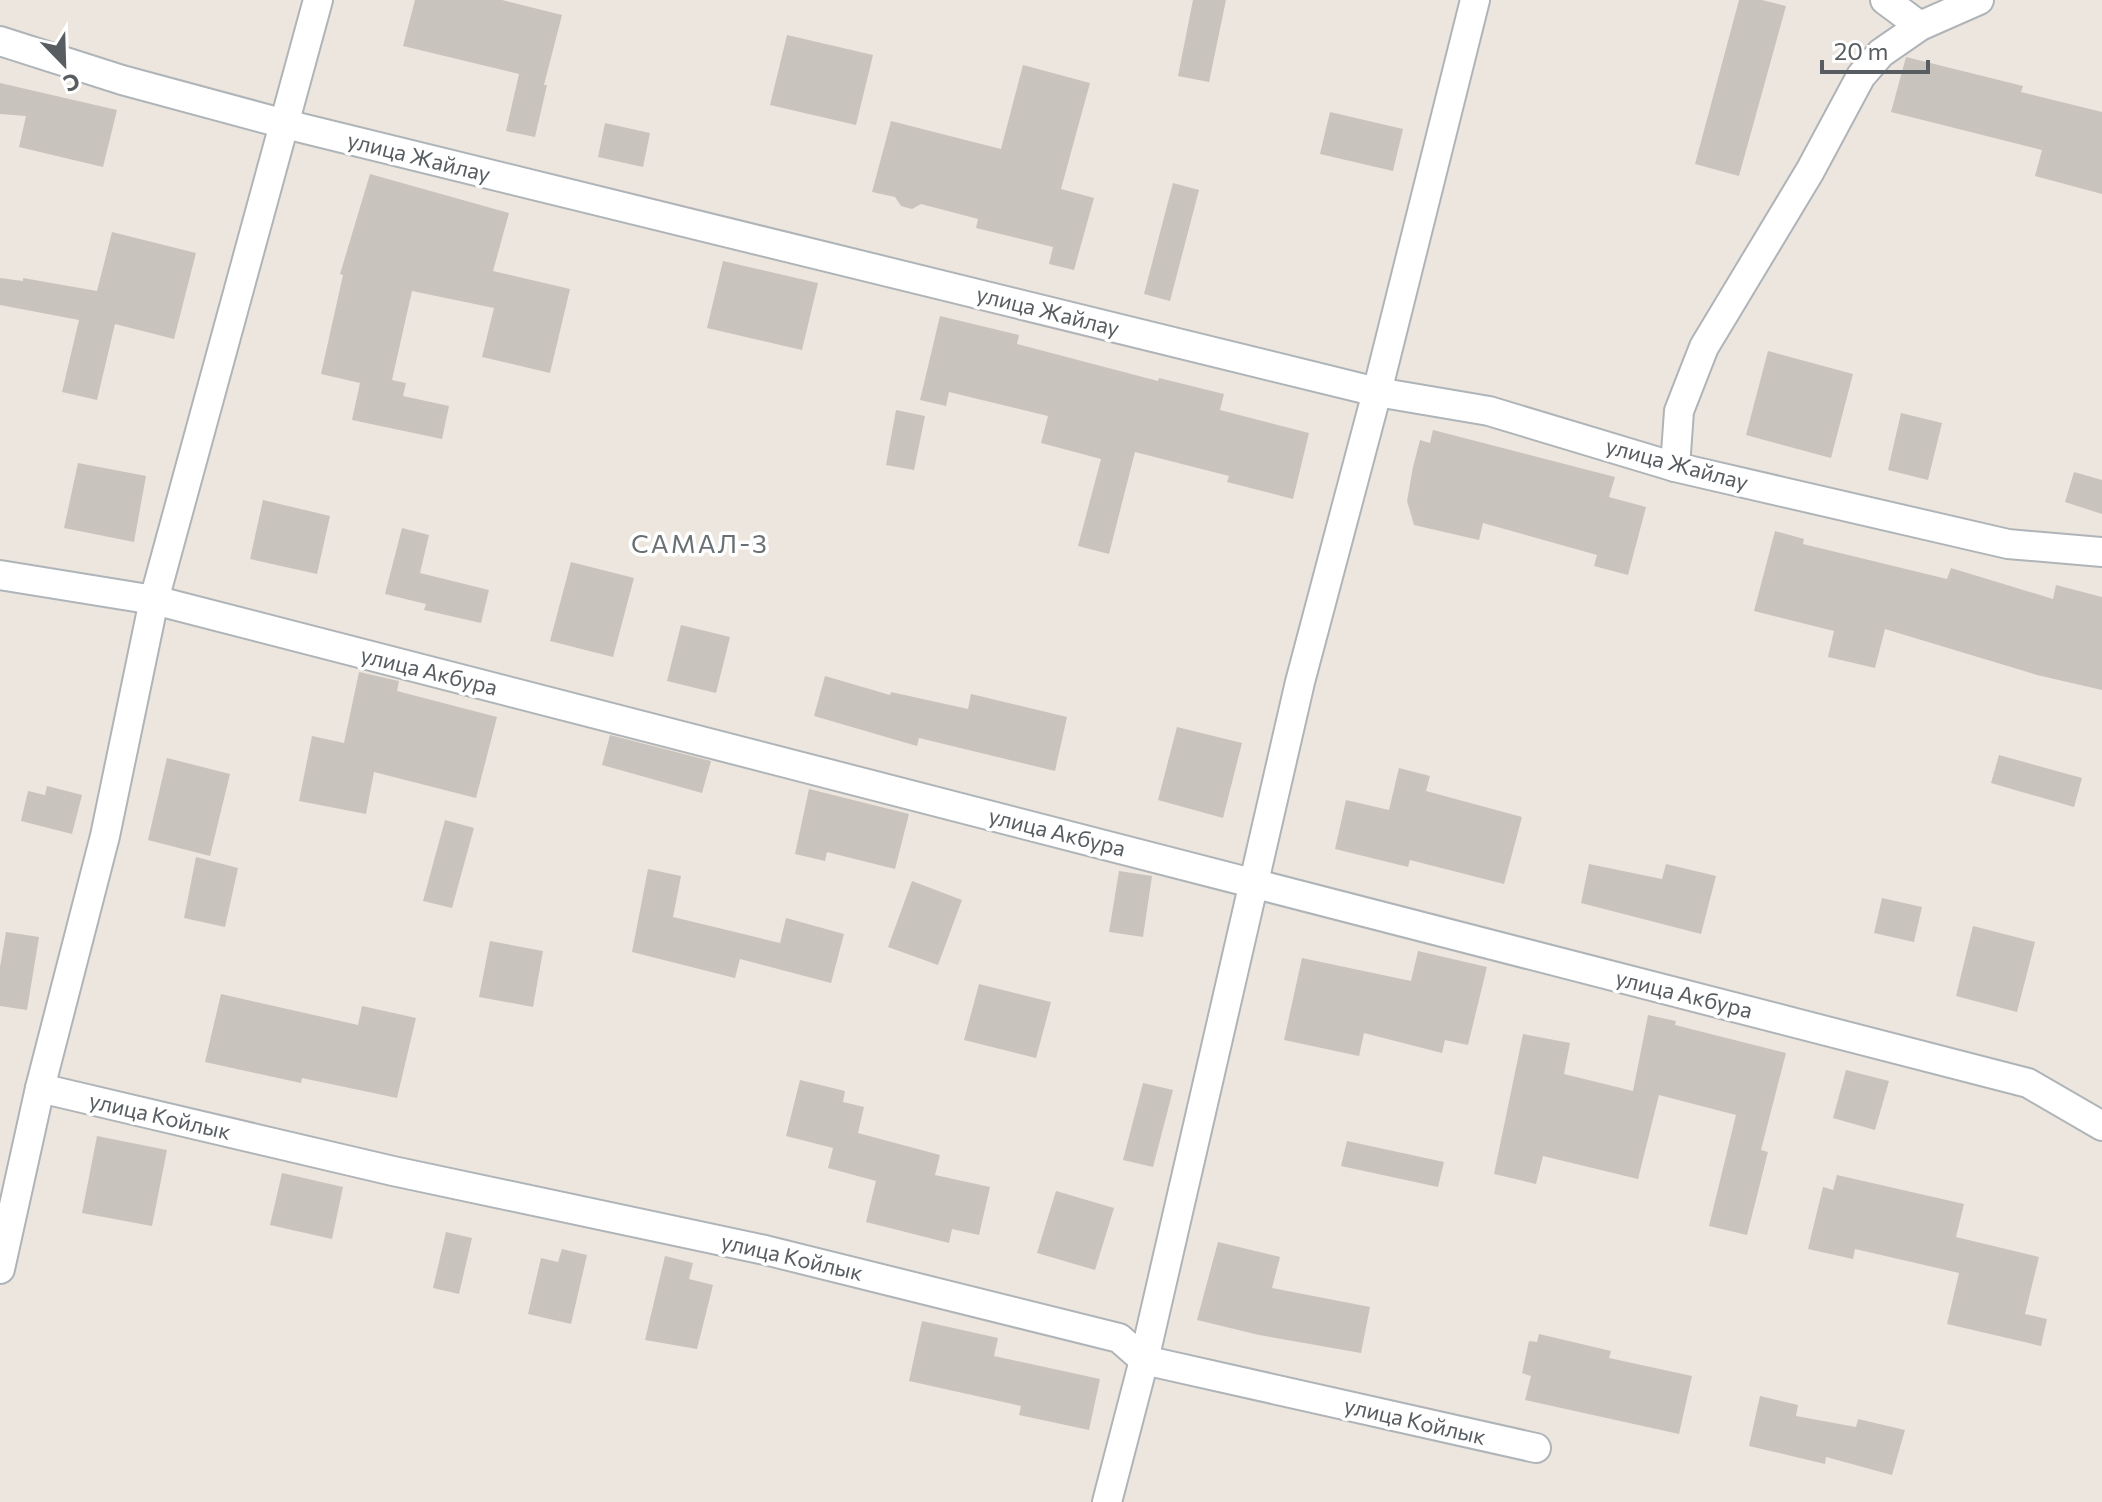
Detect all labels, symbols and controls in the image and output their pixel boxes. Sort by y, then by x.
north arrow [24,24,104,104]
scale bar [1822,24,1928,74]
text: 20 m [1834,36,1888,65]
text: С [60,68,84,98]
street label: улица Жайлау [345,126,493,187]
street label: улица Жайлау [974,280,1122,341]
street label: улица Жайлау [1603,432,1751,496]
district label: САМАЛ-3 [631,527,769,558]
street label: улица Акбура [358,640,500,701]
street label: улица Акбура [986,801,1128,862]
street label: улица Акбура [1613,963,1755,1024]
street label: улица Койлык [87,1086,234,1145]
street label: улица Койлык [719,1227,866,1286]
street label: улица Койлык [1342,1391,1489,1450]

